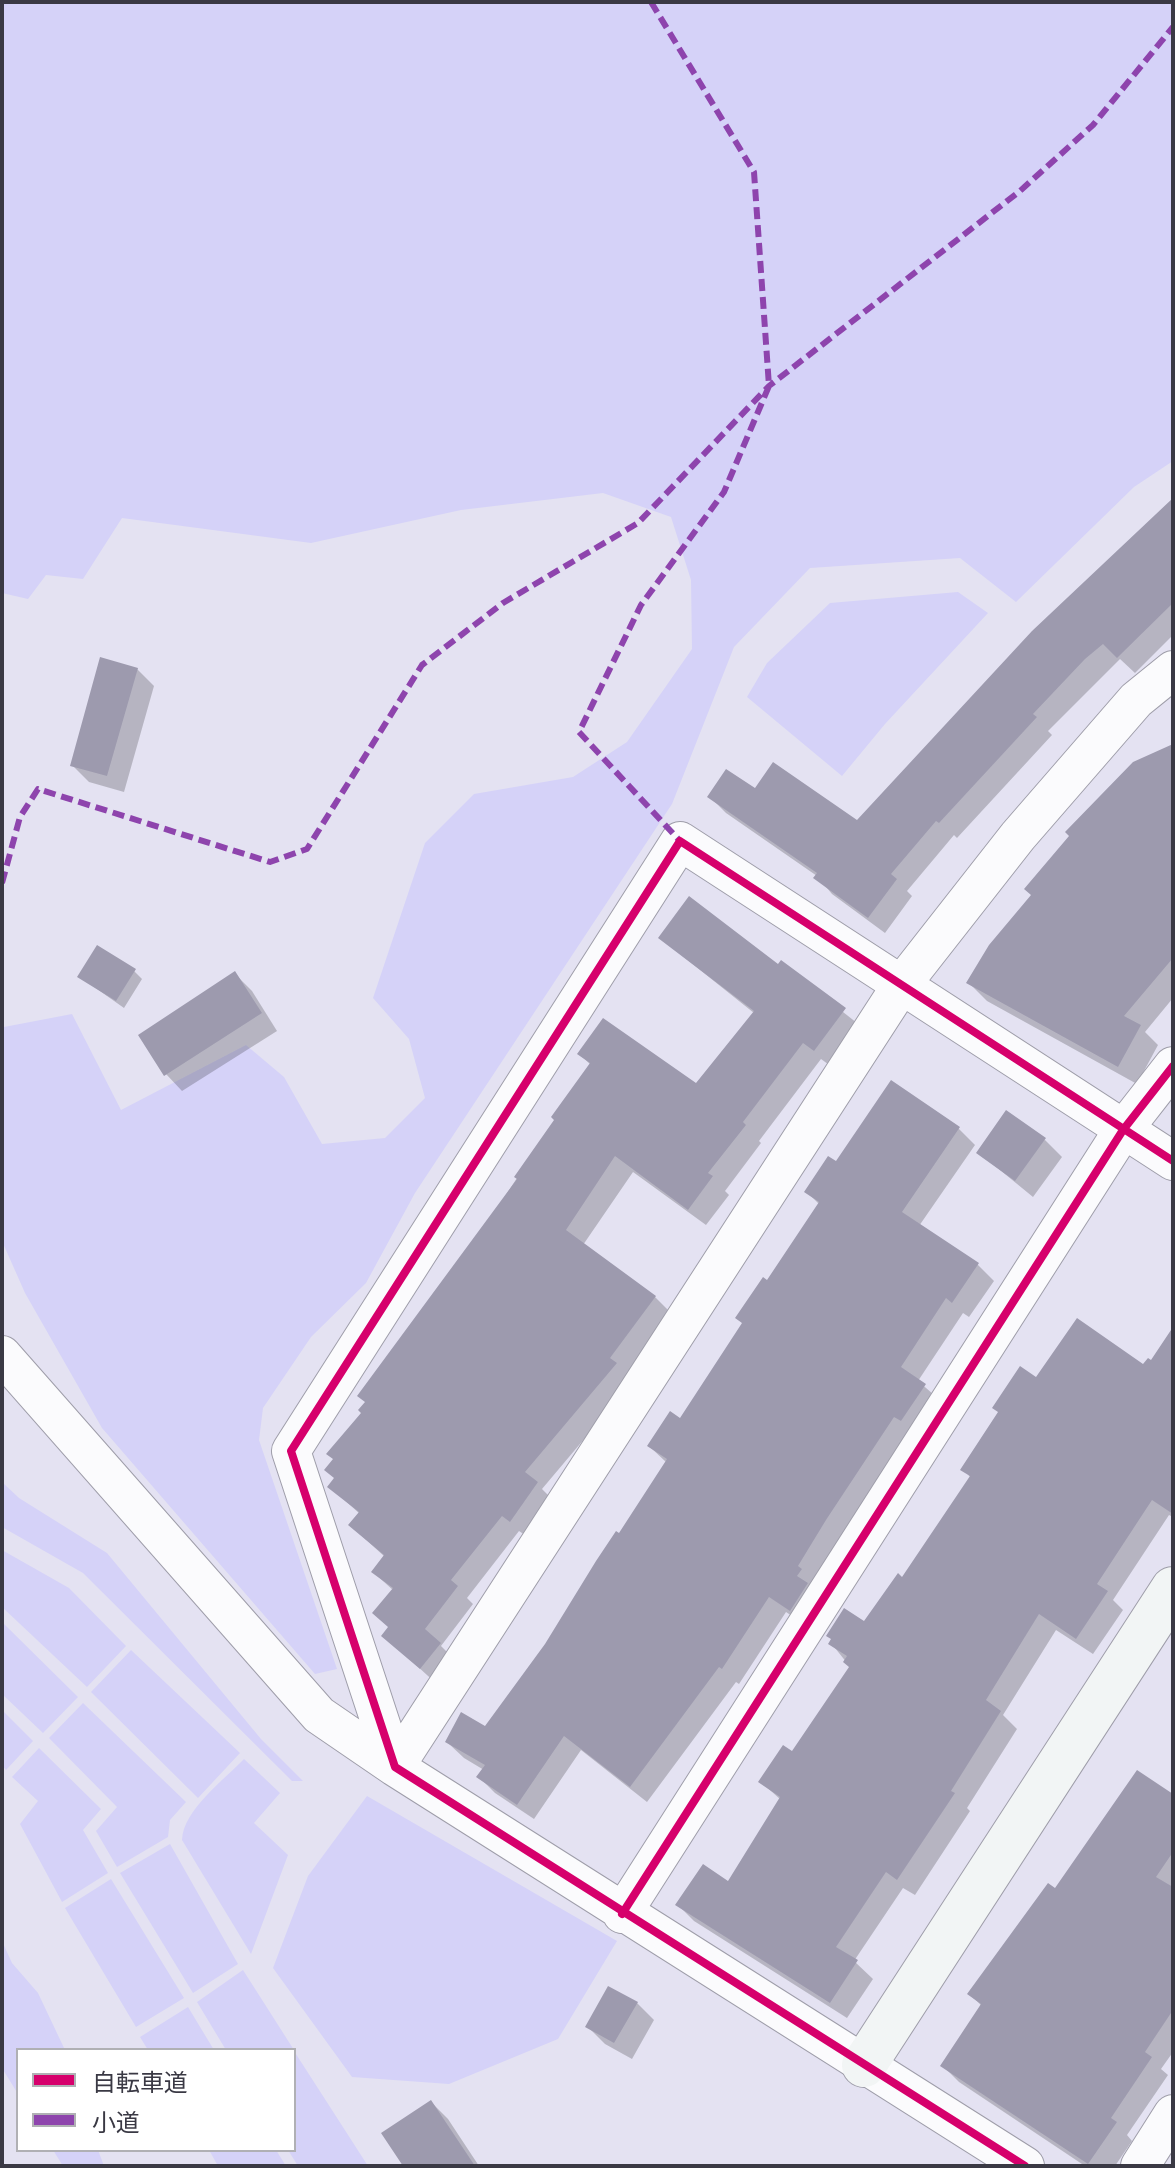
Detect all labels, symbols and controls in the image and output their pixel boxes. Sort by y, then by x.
legend [16,2048,296,2152]
text: 自転車道 [92,2067,188,2098]
text: 小道 [92,2107,140,2138]

